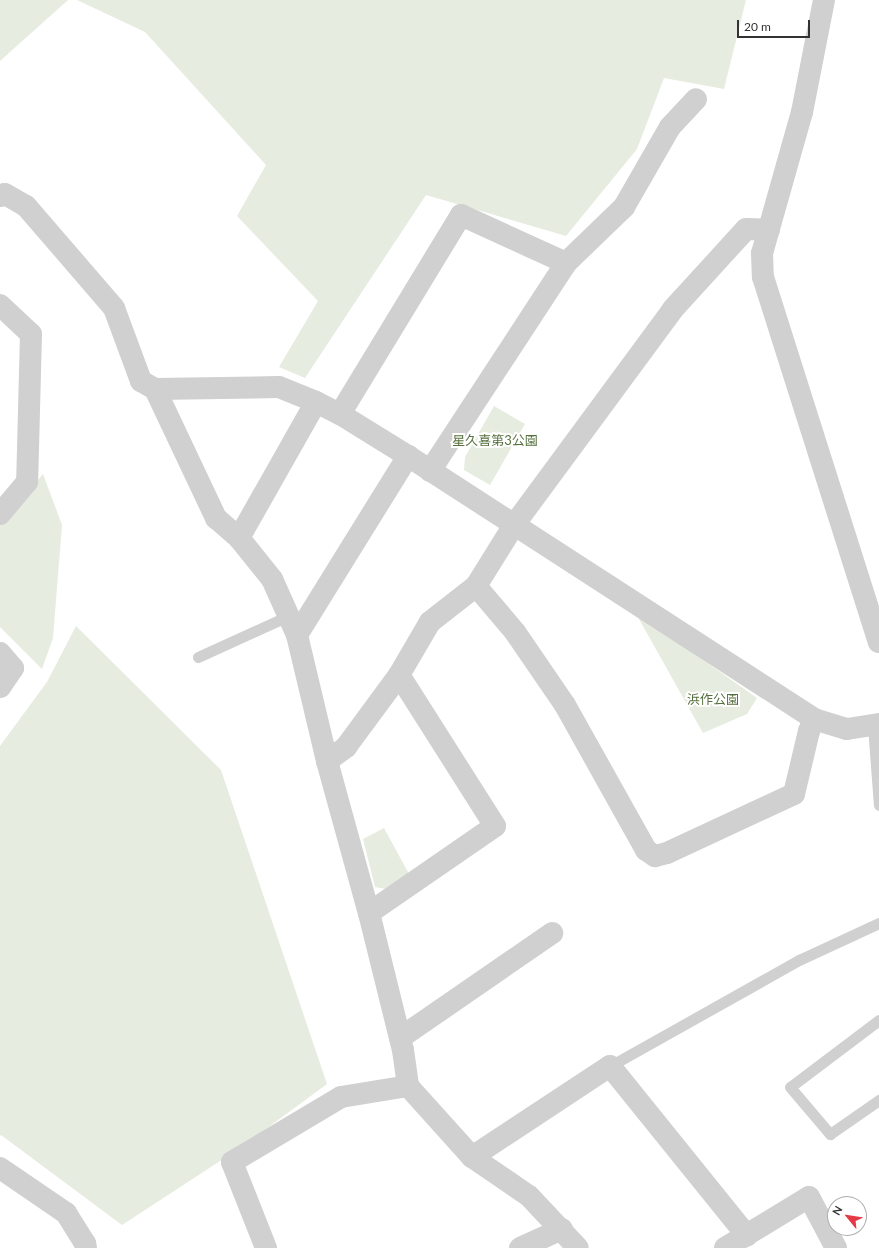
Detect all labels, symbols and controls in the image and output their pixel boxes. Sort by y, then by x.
scale bar [739,12,812,38]
text: 20 m [744,19,771,34]
park label: 星久喜第3公園 [452,432,538,448]
park label: 浜作公園 [687,691,739,707]
north arrow [827,1196,867,1236]
text: N [829,1203,845,1217]

